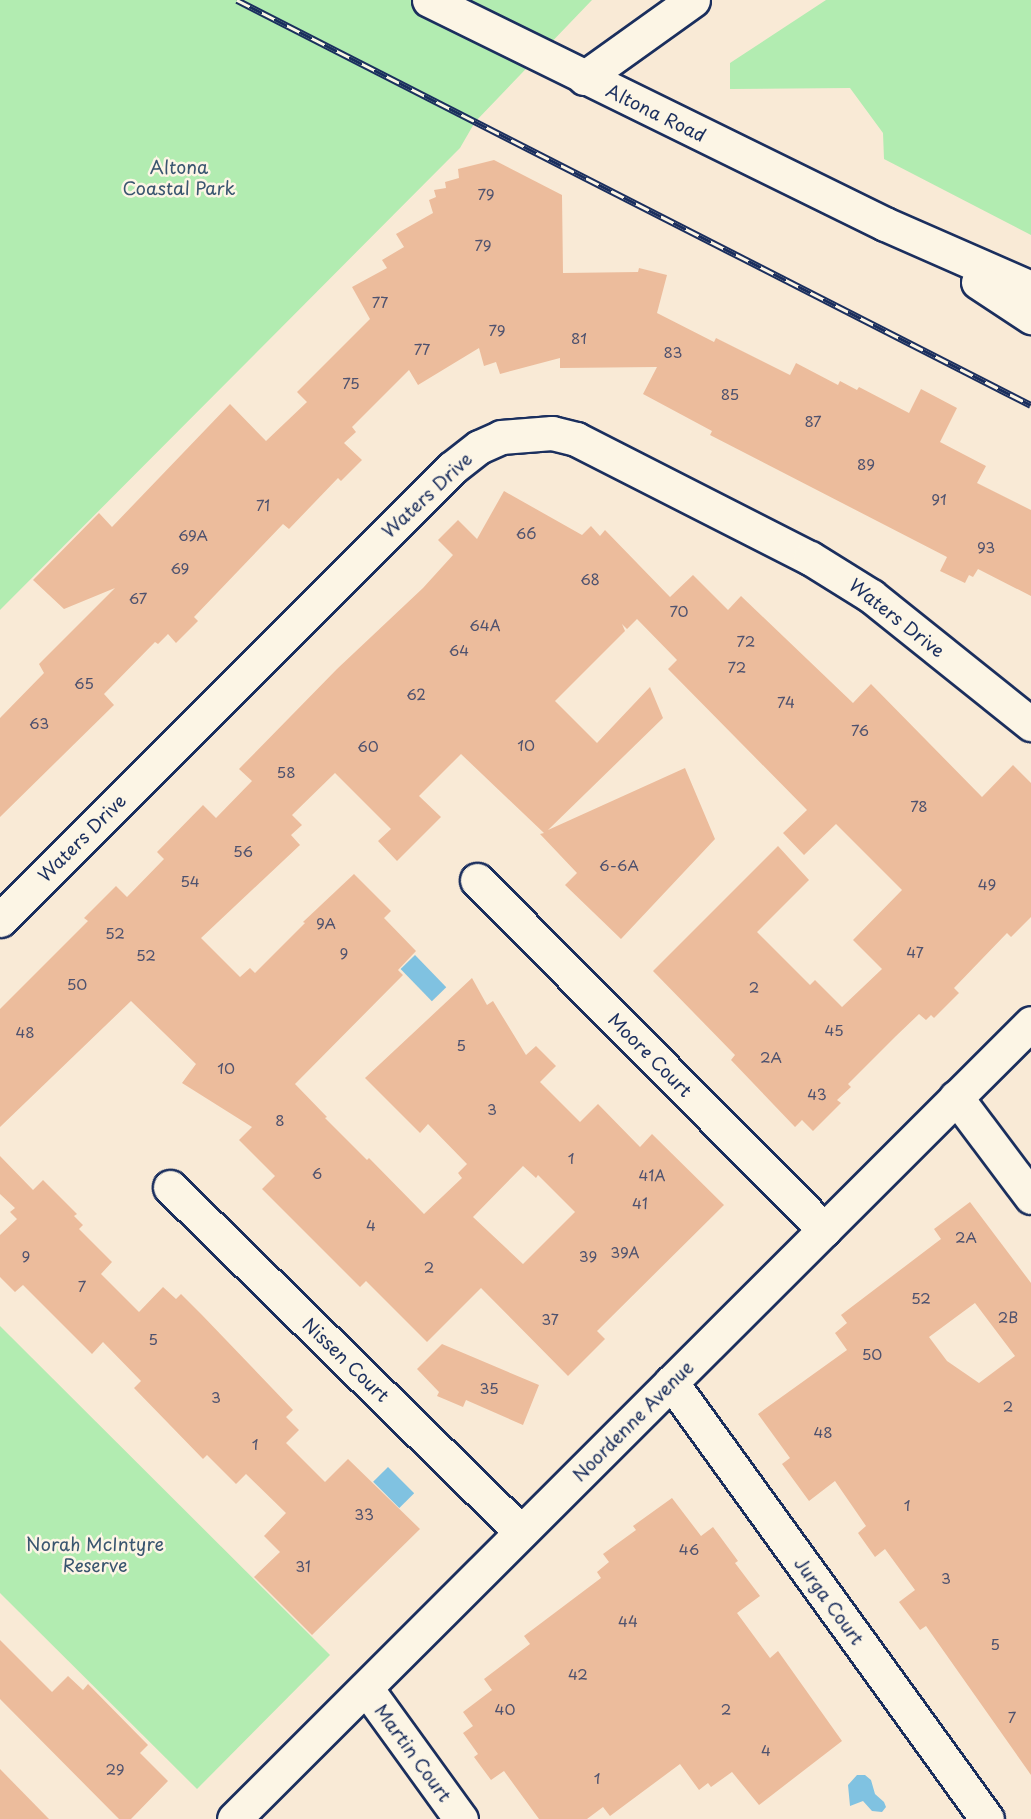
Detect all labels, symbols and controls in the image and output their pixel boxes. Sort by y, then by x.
street label: Altona Road [603,80,709,146]
park label: Altona Coastal Park [122,157,236,200]
house number: 79 [477,185,495,203]
house number: 79 [474,236,492,254]
house number: 77 [372,293,388,311]
house number: 79 [488,321,506,339]
house number: 81 [571,329,587,347]
house number: 77 [414,340,430,358]
house number: 83 [663,343,683,361]
house number: 75 [342,374,360,392]
house number: 85 [721,385,739,403]
house number: 87 [804,412,822,430]
street label: Waters Drive [378,448,476,542]
house number: 89 [857,455,875,473]
house number: 91 [931,490,947,508]
house number: 71 [256,496,270,514]
house number: 66 [516,524,536,542]
house number: 69A [178,526,208,544]
house number: 93 [977,538,995,556]
house number: 69 [171,559,189,577]
house number: 68 [580,570,600,588]
street label: Waters Drive [845,574,949,662]
house number: 67 [129,589,147,607]
house number: 70 [669,602,689,620]
house number: 64A [469,616,501,634]
house number: 72 [737,632,755,650]
house number: 64 [449,641,469,659]
house number: 72 [728,658,746,676]
house number: 65 [74,674,94,692]
house number: 62 [406,685,426,703]
house number: 74 [777,693,795,711]
house number: 63 [29,714,49,732]
house number: 76 [851,721,869,739]
house number: 10 [517,736,535,754]
house number: 60 [357,737,379,755]
house number: 58 [276,763,296,781]
street label: Waters Drive [34,790,130,886]
house number: 78 [910,797,928,815]
house number: 56 [233,842,253,860]
house number: 6-6A [599,856,639,874]
house number: 54 [180,872,200,890]
house number: 49 [978,875,996,893]
house number: 9A [316,914,336,932]
house number: 52 [105,924,125,942]
house number: 47 [906,943,924,961]
house number: 9 [340,944,348,962]
house number: 52 [136,946,156,964]
house number: 50 [67,975,87,993]
house number: 2 [749,978,759,996]
street label: Moore Court [603,1008,697,1102]
house number: 45 [824,1021,844,1039]
house number: 48 [15,1023,35,1041]
house number: 5 [456,1036,466,1054]
house number: 2A [760,1048,782,1066]
house number: 10 [217,1059,235,1077]
house number: 43 [807,1085,827,1103]
house number: 3 [487,1100,497,1118]
house number: 8 [275,1111,285,1129]
house number: 1 [568,1149,574,1167]
house number: 6 [312,1164,322,1182]
house number: 41A [638,1166,666,1184]
house number: 41 [632,1194,648,1212]
house number: 4 [366,1216,376,1234]
house number: 2A [955,1228,977,1246]
house number: 39A [610,1243,640,1261]
house number: 9 [22,1247,30,1265]
house number: 39 [579,1247,597,1265]
house number: 2 [424,1258,434,1276]
house number: 7 [78,1277,86,1295]
house number: 52 [911,1289,931,1307]
house number: 2B [998,1308,1018,1326]
house number: 37 [541,1310,559,1328]
street label: Nissen Court [298,1314,394,1406]
house number: 5 [148,1330,158,1348]
house number: 50 [862,1345,882,1363]
street label: Noordenne Avenue [568,1356,698,1486]
house number: 35 [479,1379,499,1397]
house number: 3 [211,1388,221,1406]
house number: 2 [1003,1397,1013,1415]
house number: 48 [813,1423,833,1441]
house number: 1 [252,1435,258,1453]
house number: 1 [904,1496,910,1514]
house number: 33 [354,1505,374,1523]
park label: Norah McIntyre Reserve [26,1534,164,1576]
house number: 46 [679,1540,699,1558]
street label: Jurga Court [789,1552,869,1650]
house number: 31 [295,1557,311,1575]
house number: 3 [941,1569,951,1587]
house number: 44 [618,1612,638,1630]
house number: 5 [990,1635,1000,1653]
house number: 42 [568,1665,588,1683]
street label: Martin Court [370,1700,456,1806]
house number: 40 [495,1700,515,1718]
house number: 2 [721,1700,731,1718]
house number: 7 [1008,1708,1016,1726]
house number: 4 [761,1741,771,1759]
house number: 29 [105,1760,125,1778]
house number: 1 [594,1769,600,1787]

